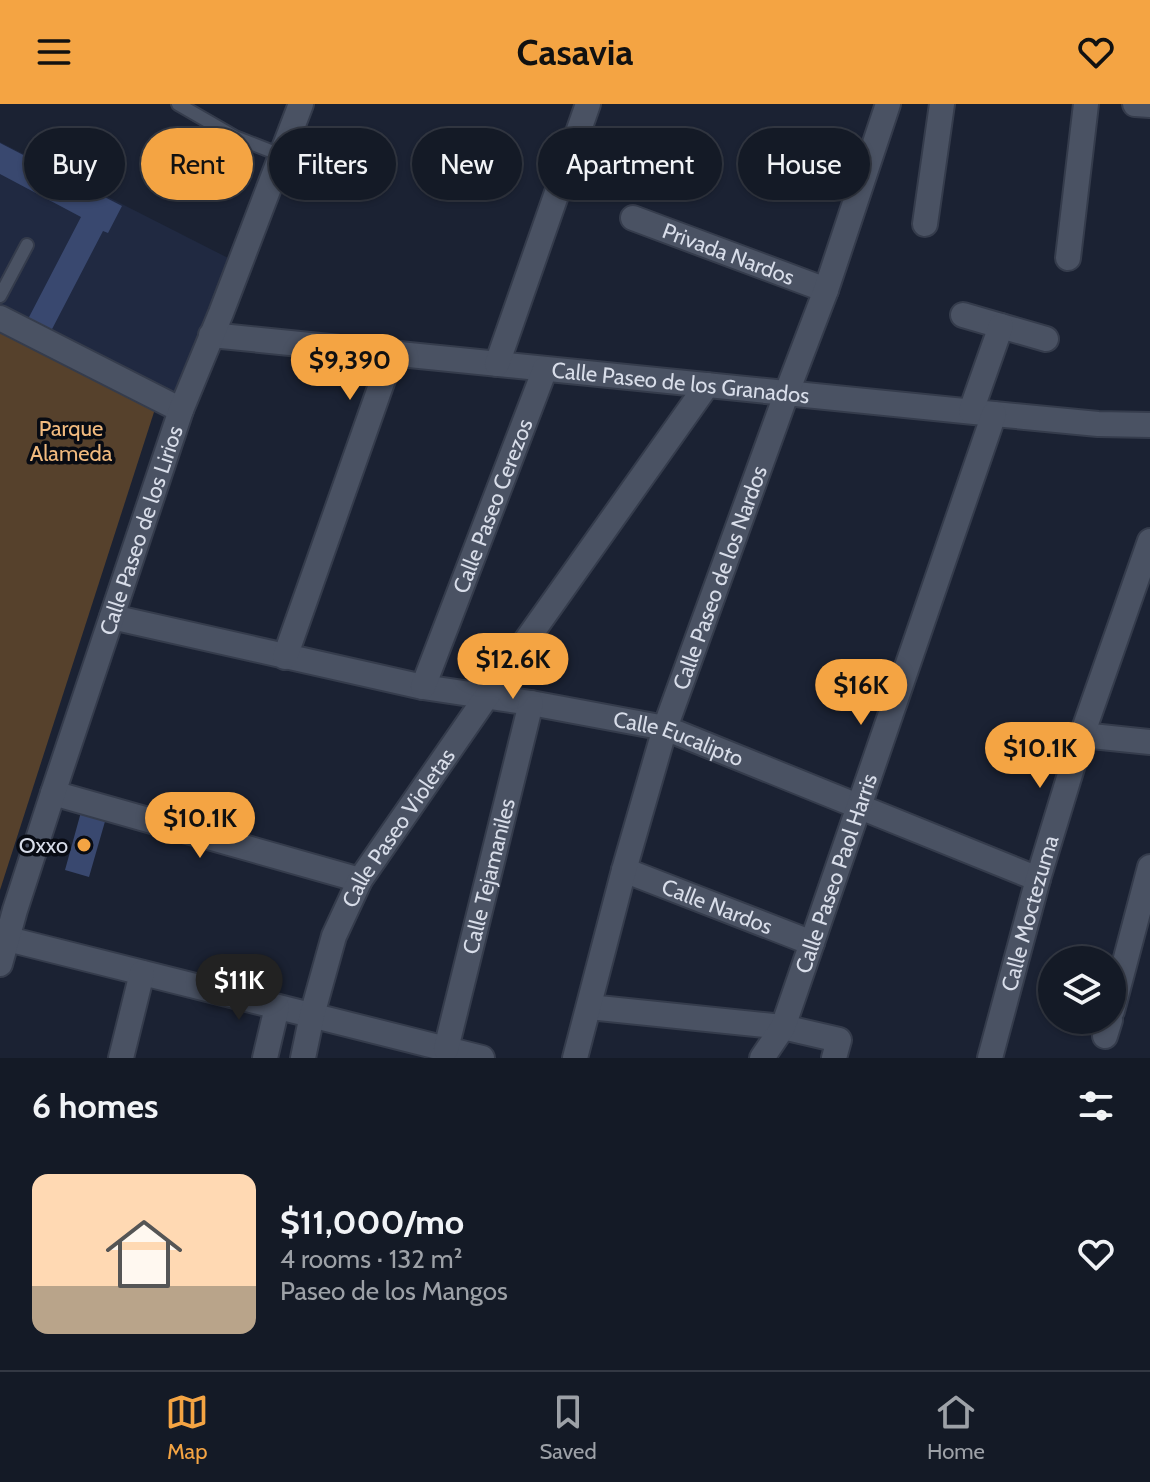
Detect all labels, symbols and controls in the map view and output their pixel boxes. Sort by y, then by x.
icon: menu [32,30,76,74]
text: Casavia [517,30,633,74]
icon: heart [1074,30,1118,74]
chip: Buy [24,128,125,200]
chip: Rent [141,128,253,200]
chip: Filters [269,128,396,200]
chip: New [412,128,522,200]
chip: Apartment [538,128,722,200]
chip: House [738,128,870,200]
street label: Privada Nardos [659,217,798,291]
pin: $9,390 [285,334,415,402]
text: $9,390 [309,344,391,376]
street label: Calle Paseo de los Granados [550,356,811,409]
park label: Parque Alameda [30,415,113,467]
street label: Calle Paseo Cerezos [447,415,539,597]
street label: Calle Paseo de los Lirios [94,422,189,639]
street label: Calle Paseo de los Nardos [667,462,773,694]
pin: $12.6K [448,633,578,701]
text: $12.6K [475,643,551,675]
pin: $16K [814,659,908,727]
text: $16K [833,669,889,701]
street label: Calle Eucalipto [611,706,747,772]
pin: $10.1K [975,722,1105,790]
text: $10.1K [1003,732,1077,764]
street label: Calle Paseo Violetas [336,743,461,912]
street label: Calle Paseo Paol Harris [790,770,883,977]
pin: $10.1K [135,792,265,860]
street label: Calle Tejamaniles [457,796,521,957]
text: $10.1K [163,802,237,834]
place label: Oxxo [19,832,68,859]
street label: Calle Moctezuma [995,832,1065,994]
marker: Oxxo [75,836,93,854]
street label: Calle Nardos [658,873,776,940]
map controls [1038,946,1126,1034]
button: layers [1038,946,1126,1034]
pin: $11K [192,954,286,1022]
text: $11K [214,964,264,996]
icon: filters [1074,1084,1118,1128]
text: 6 homes [32,1085,158,1127]
text: $11,000/mo [280,1201,464,1243]
icon: home [96,1206,192,1302]
icon: heart [1074,1232,1118,1276]
text: 4 rooms · 132 m² [280,1243,462,1275]
text: Paseo de los Mangos [280,1275,508,1307]
tab: Map [165,1390,209,1465]
tab: Saved [539,1390,597,1465]
tab: Home [927,1390,985,1465]

